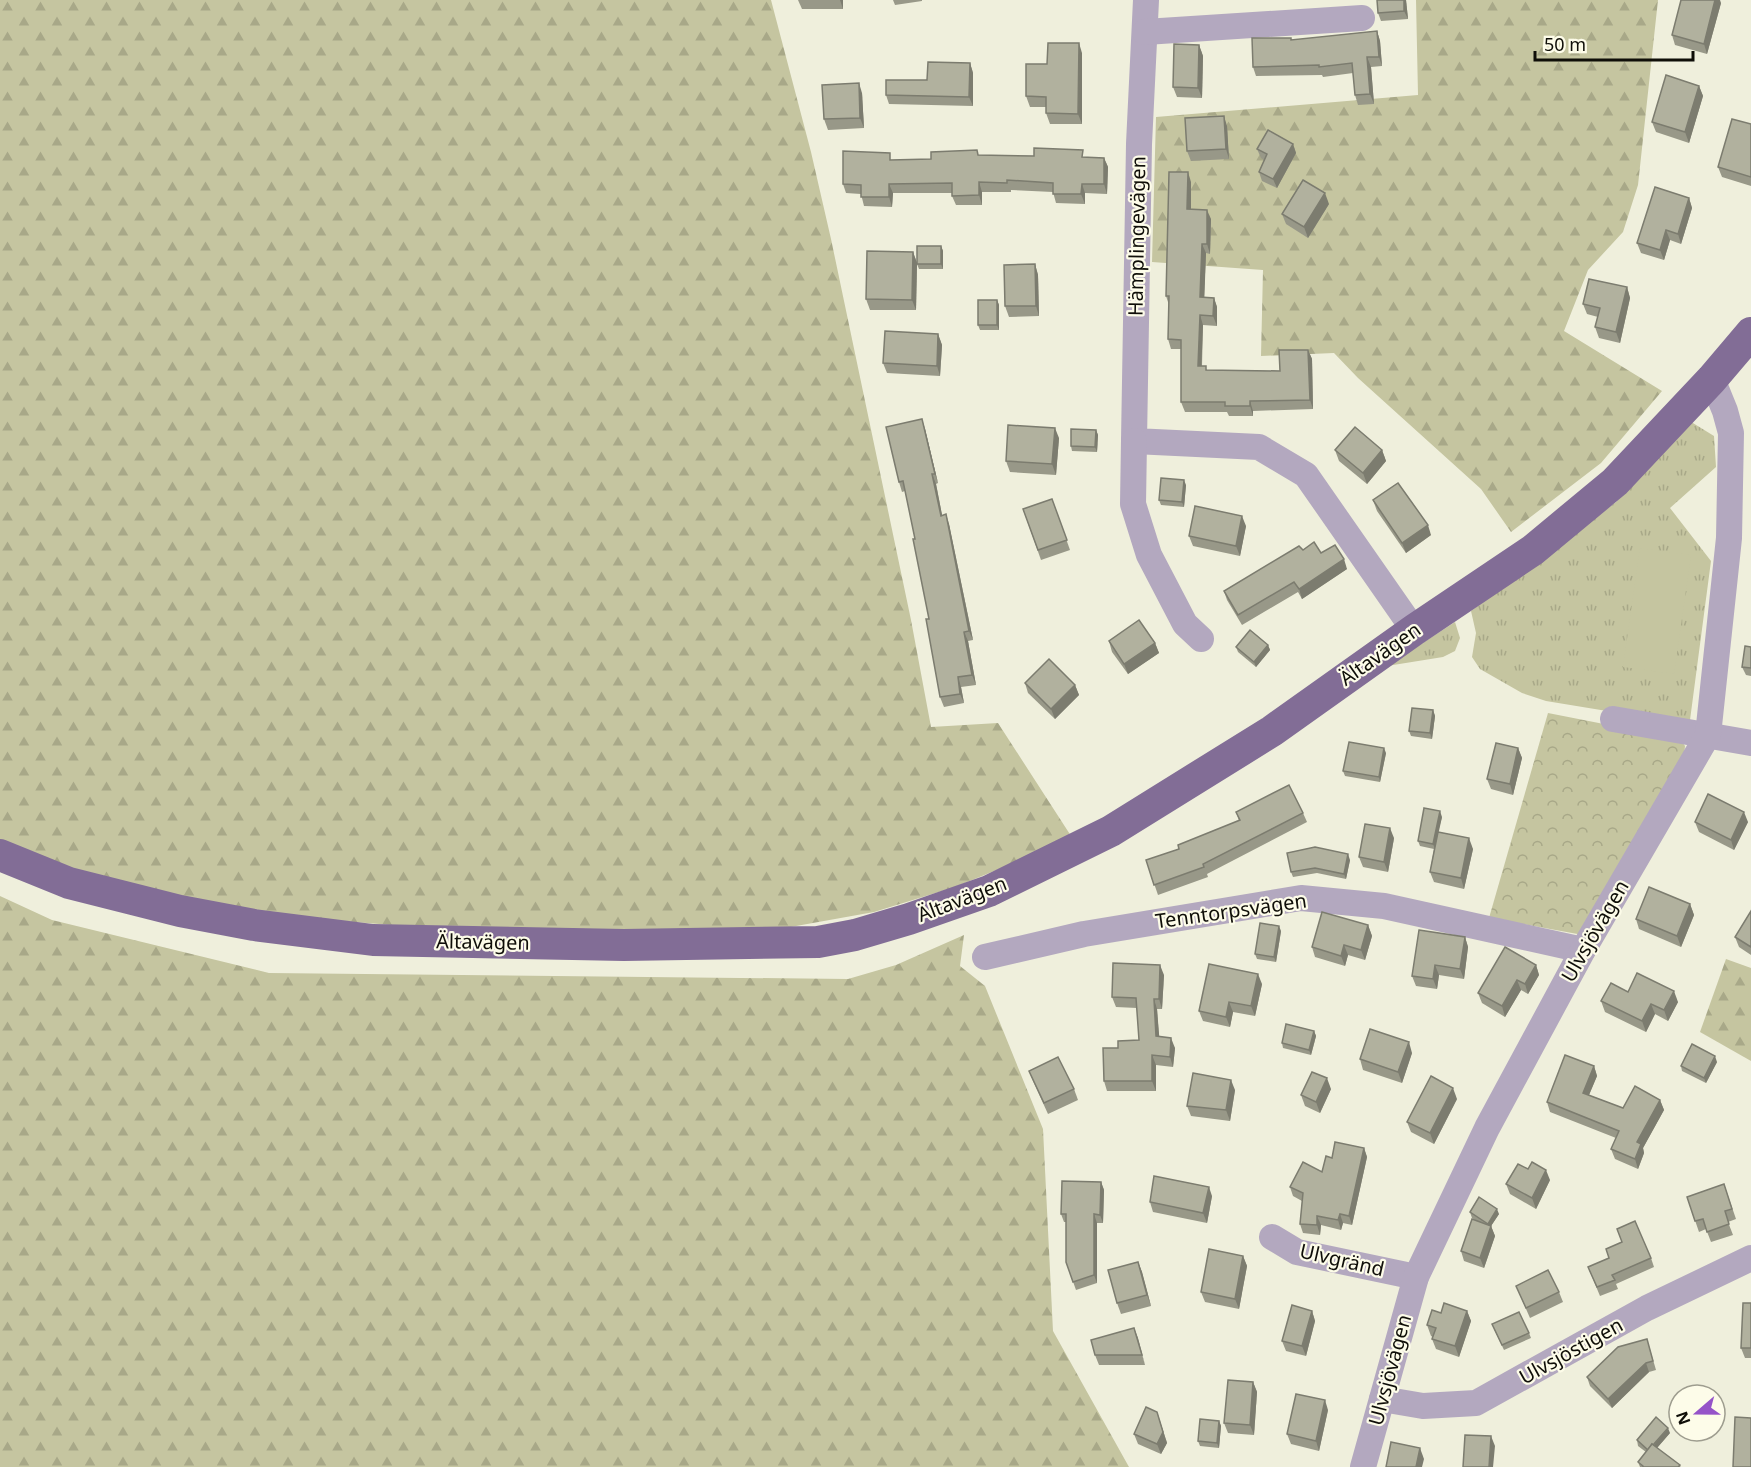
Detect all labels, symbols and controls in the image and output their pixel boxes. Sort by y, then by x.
scale bar [1535,24,1692,62]
text: 50 m [1544,32,1586,56]
street label: Hämplingevägen [1122,156,1151,316]
street label: Ältavägen [1334,616,1426,692]
street label: Ältavägen [913,869,1010,928]
street label: Ulvsjövägen [1554,875,1635,987]
street label: Tenntorpsvägen [1154,887,1308,934]
street label: Ältavägen [436,927,530,956]
street label: Ulvgränd [1297,1237,1387,1282]
street label: Ulvsjövägen [1362,1311,1417,1428]
street label: Ulvsjöstigen [1514,1311,1627,1390]
north arrow [1667,1383,1727,1443]
text: N [1670,1408,1695,1428]

